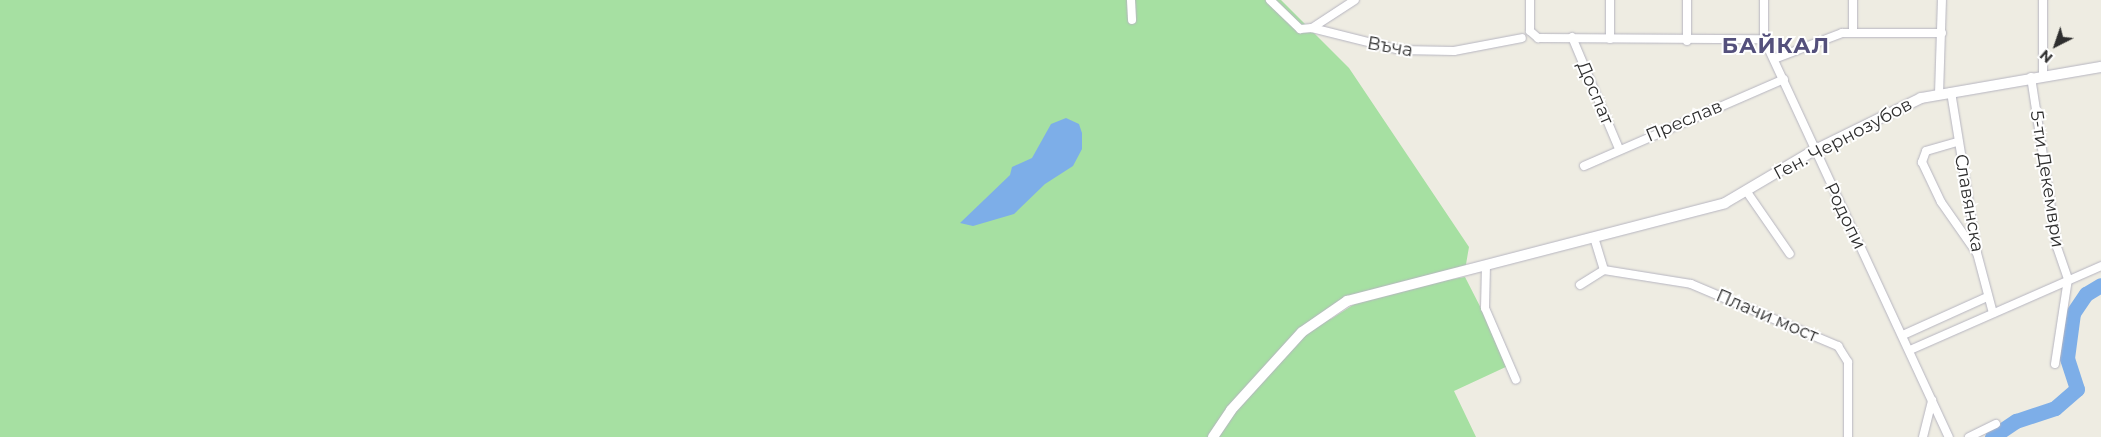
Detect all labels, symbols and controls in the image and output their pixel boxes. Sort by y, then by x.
north arrow [2031,20,2081,70]
street label: Въча [1366,32,1414,62]
district label: БАЙКАЛ [1721,33,1831,59]
text: N [2036,46,2056,67]
street label: Доспат [1572,58,1618,128]
street label: Ген. Чернозубов [1770,93,1916,185]
street label: Преслав [1643,95,1725,147]
street label: 5-ти Декември [2025,109,2069,249]
street label: Славянска [1950,152,1988,254]
street label: Родопи [1820,179,1870,253]
street label: Плачи мост [1713,285,1821,347]

